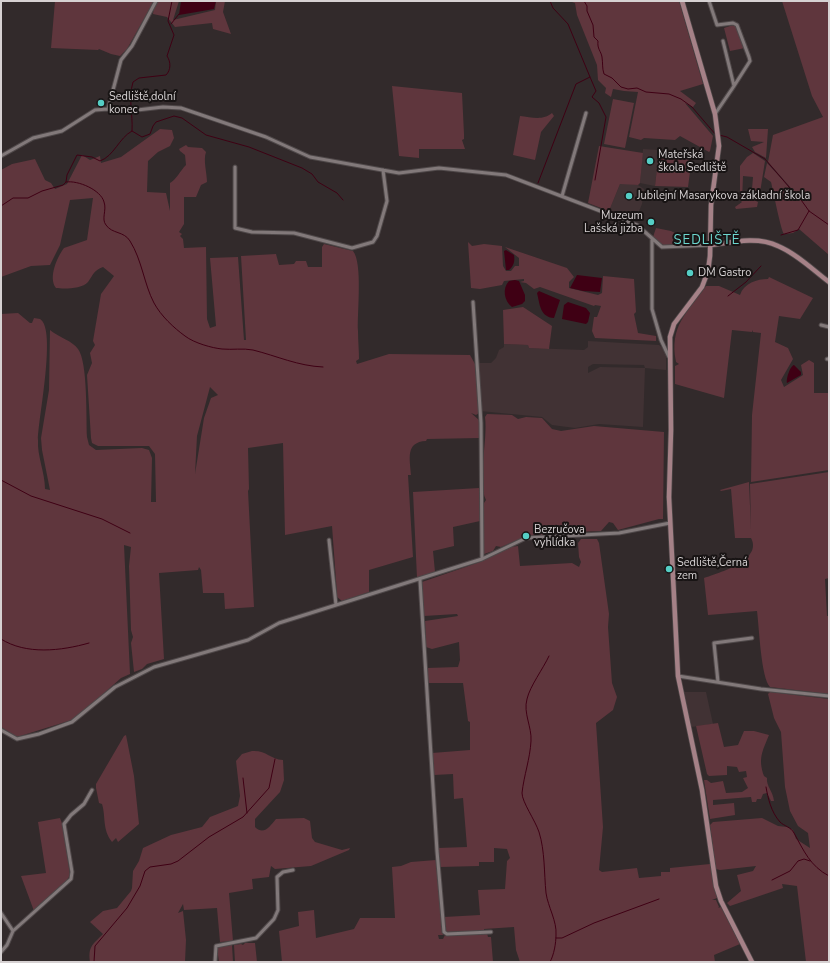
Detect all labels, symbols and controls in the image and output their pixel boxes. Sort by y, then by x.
place label: Sedliště,dolní konec [109,90,176,116]
marker: Sedliště,dolní konec [96,98,106,108]
place label: Mateřská škola Sedliště [658,148,726,174]
marker: Mateřská škola Sedliště [645,156,655,166]
place label: Jubilejní Masarykova základní škola [637,189,810,203]
marker: Jubilejní Masarykova základní škola [624,191,634,201]
place label: Muzeum Lašská jizba [584,209,643,235]
marker: Muzeum Lašská jizba [646,217,656,227]
district label: SEDLIŠTĚ [674,233,740,249]
place label: DM Gastro [698,266,751,280]
marker: DM Gastro [685,268,695,278]
place label: Bezručova vyhlídka [534,523,585,549]
marker: Bezručova vyhlídka [521,531,531,541]
place label: Sedliště,Černá zem [677,556,748,582]
marker: Sedliště,Černá zem [664,564,674,574]

